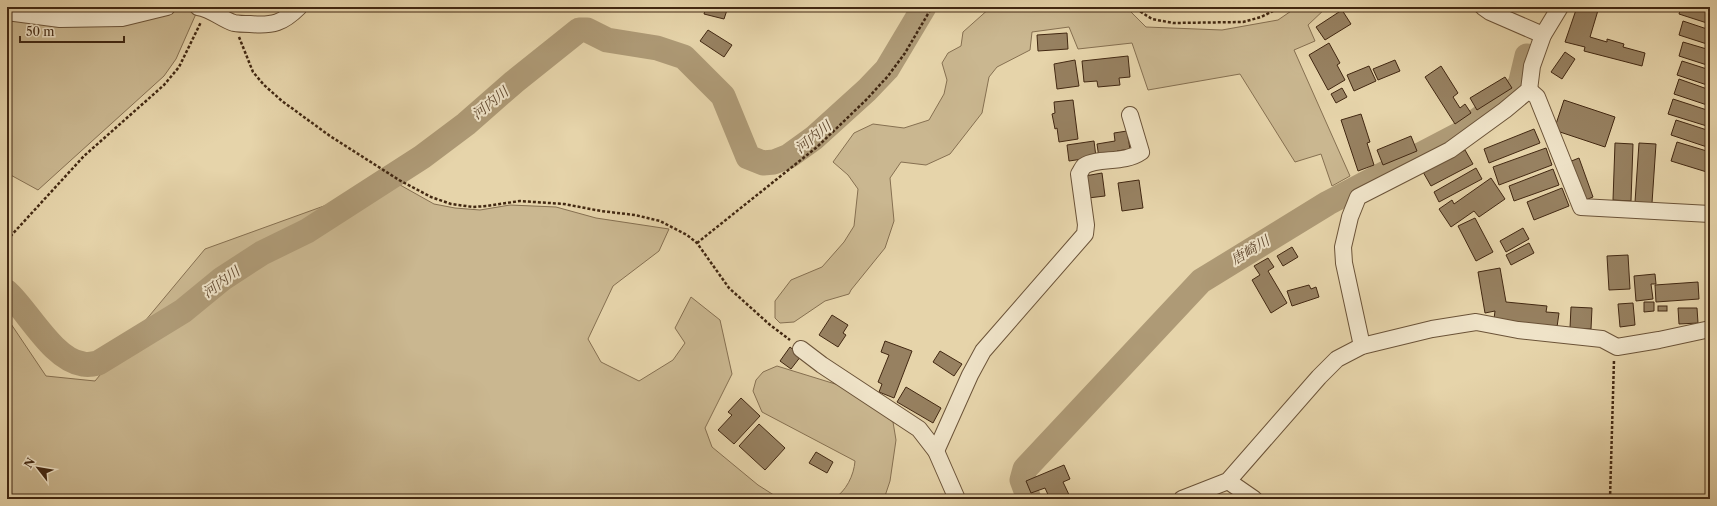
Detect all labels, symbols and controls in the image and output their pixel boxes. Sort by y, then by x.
scale bar [20,18,124,44]
text: 50 m [26,24,55,39]
water label: 河内川 [468,82,514,123]
water label: 河内川 [791,116,837,157]
water label: 唐崎川 [1227,230,1274,269]
water label: 河内川 [199,261,245,302]
north arrow [18,448,58,488]
text: N [21,455,38,471]

